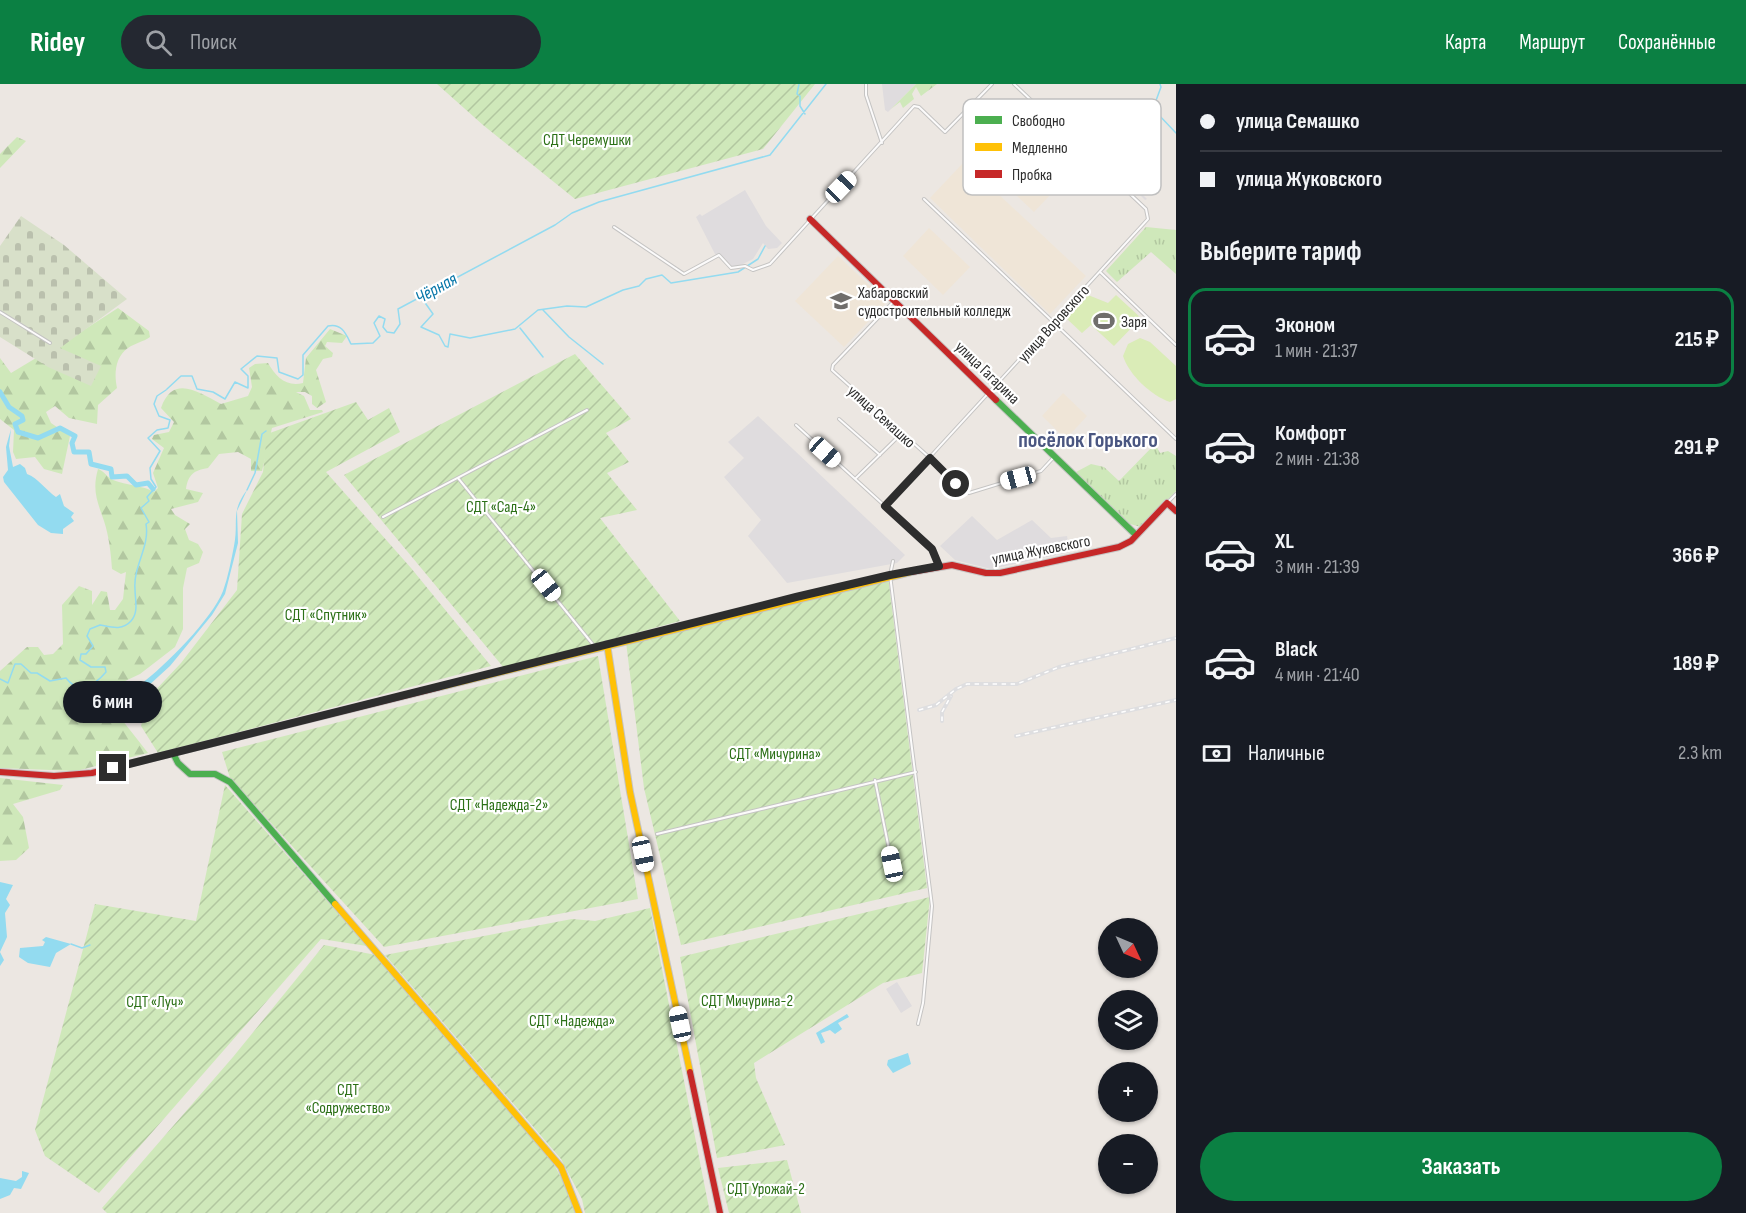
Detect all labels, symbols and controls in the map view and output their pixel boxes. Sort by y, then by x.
search box [121,15,541,69]
text: Ridey [30,26,85,59]
icon: search [142,26,175,59]
text: Поиск [190,29,237,56]
text: Карта [1445,30,1486,55]
text: Маршрут [1519,30,1585,55]
text: Сохранённые [1618,30,1716,55]
legend [963,99,1161,195]
text: улица Семашко [1236,108,1360,135]
text: Свободно [1012,112,1065,131]
park label: СДТ Черемушки [543,131,631,150]
text: Медленно [1012,139,1068,158]
text: Пробка [1012,166,1052,185]
text: улица Жуковского [1236,166,1382,193]
car [822,168,860,206]
text: Выберите тариф [1200,236,1362,268]
water label: Чёрная [412,268,461,308]
street label: улица Воровского [1014,281,1094,367]
place label: Хабаровский судостроительный колледж [857,284,1011,321]
school or university icon: Хабаровский судостроительный колледж [829,289,853,313]
sports icon: Заря [1092,309,1116,333]
icon: car [1203,311,1257,365]
text: Эконом [1275,312,1335,339]
place label: Заря [1121,313,1147,332]
text: 215 ₽ [1675,326,1719,353]
street label: улица Гагарина [951,338,1023,409]
text: 1 мин · 21:37 [1275,339,1357,363]
street label: улица Семашко [843,382,919,452]
icon: car [1203,419,1257,473]
text: Комфорт [1275,420,1346,447]
district label: посёлок Горького [1018,427,1158,454]
car [806,433,844,471]
text: 291 ₽ [1674,434,1719,461]
text: 2 мин · 21:38 [1275,447,1359,471]
car [998,465,1038,491]
route start [942,470,969,497]
park label: СДТ «Сад-4» [466,498,536,517]
icon: car [1203,527,1257,581]
text: XL [1275,528,1294,555]
street label: улица Жуковского [991,532,1092,569]
text: 366 ₽ [1672,542,1719,569]
text: 3 мин · 21:39 [1275,555,1360,579]
car [528,565,564,605]
park label: СДТ «Спутник» [285,606,367,625]
icon: car [1203,635,1257,689]
text: Black [1275,636,1317,663]
text: 189 ₽ [1673,650,1719,677]
text: 4 мин · 21:40 [1275,663,1360,687]
callout: 6 мин [63,681,162,723]
text: 6 мин [92,690,133,714]
icon: cash [1200,737,1233,770]
text: Наличные [1248,740,1325,767]
text: 2.3 km [1678,741,1722,765]
park label: СДТ «Мичурина» [729,745,821,764]
route end [99,754,126,781]
park label: СДТ «Надежда-2» [450,796,548,815]
car [630,835,656,873]
car [879,845,905,883]
north arrow [1098,918,1158,978]
map controls [1098,918,1158,1194]
button: layers [1098,990,1158,1050]
park label: СДТ Мичурина-2 [701,992,793,1011]
park label: СДТ «Луч» [126,993,184,1012]
car [667,1005,693,1043]
park label: СДТ «Надежда» [529,1012,615,1031]
button: + [1098,1062,1158,1122]
park label: СДТ «Содружество» [305,1081,391,1118]
button: Заказать [1200,1132,1722,1201]
button: − [1098,1134,1158,1194]
park label: СДТ Урожай-2 [727,1180,805,1199]

